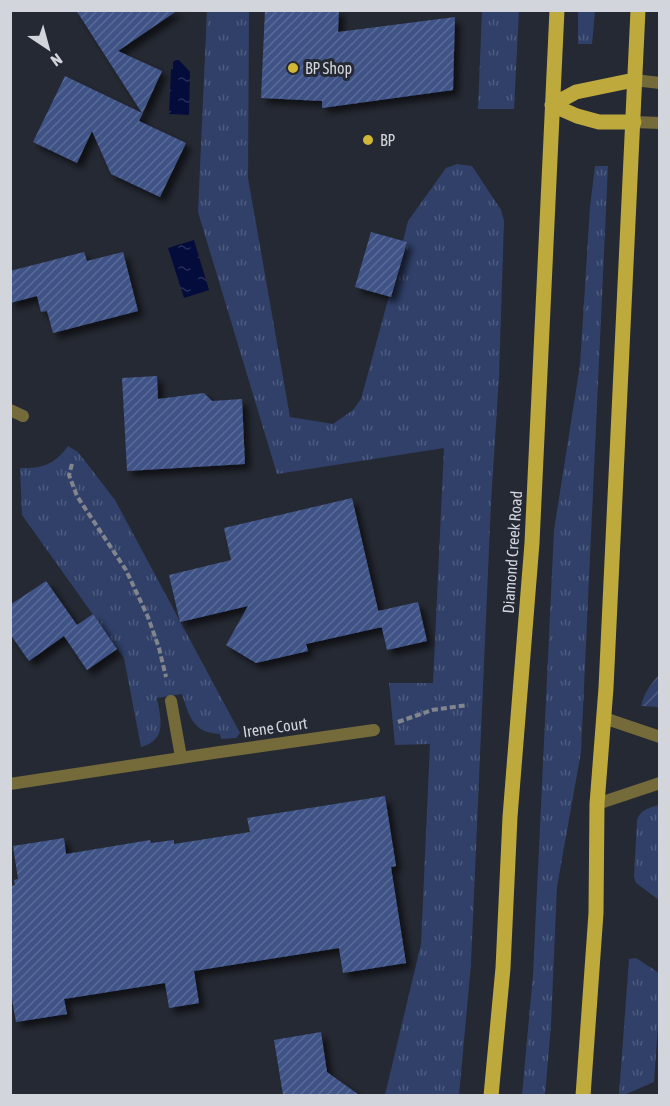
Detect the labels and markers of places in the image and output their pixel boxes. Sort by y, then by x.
place label: BP Shop [305,59,352,78]
marker: BP Shop [286,61,300,75]
place label: BP [380,131,396,149]
marker: BP [361,133,375,147]

